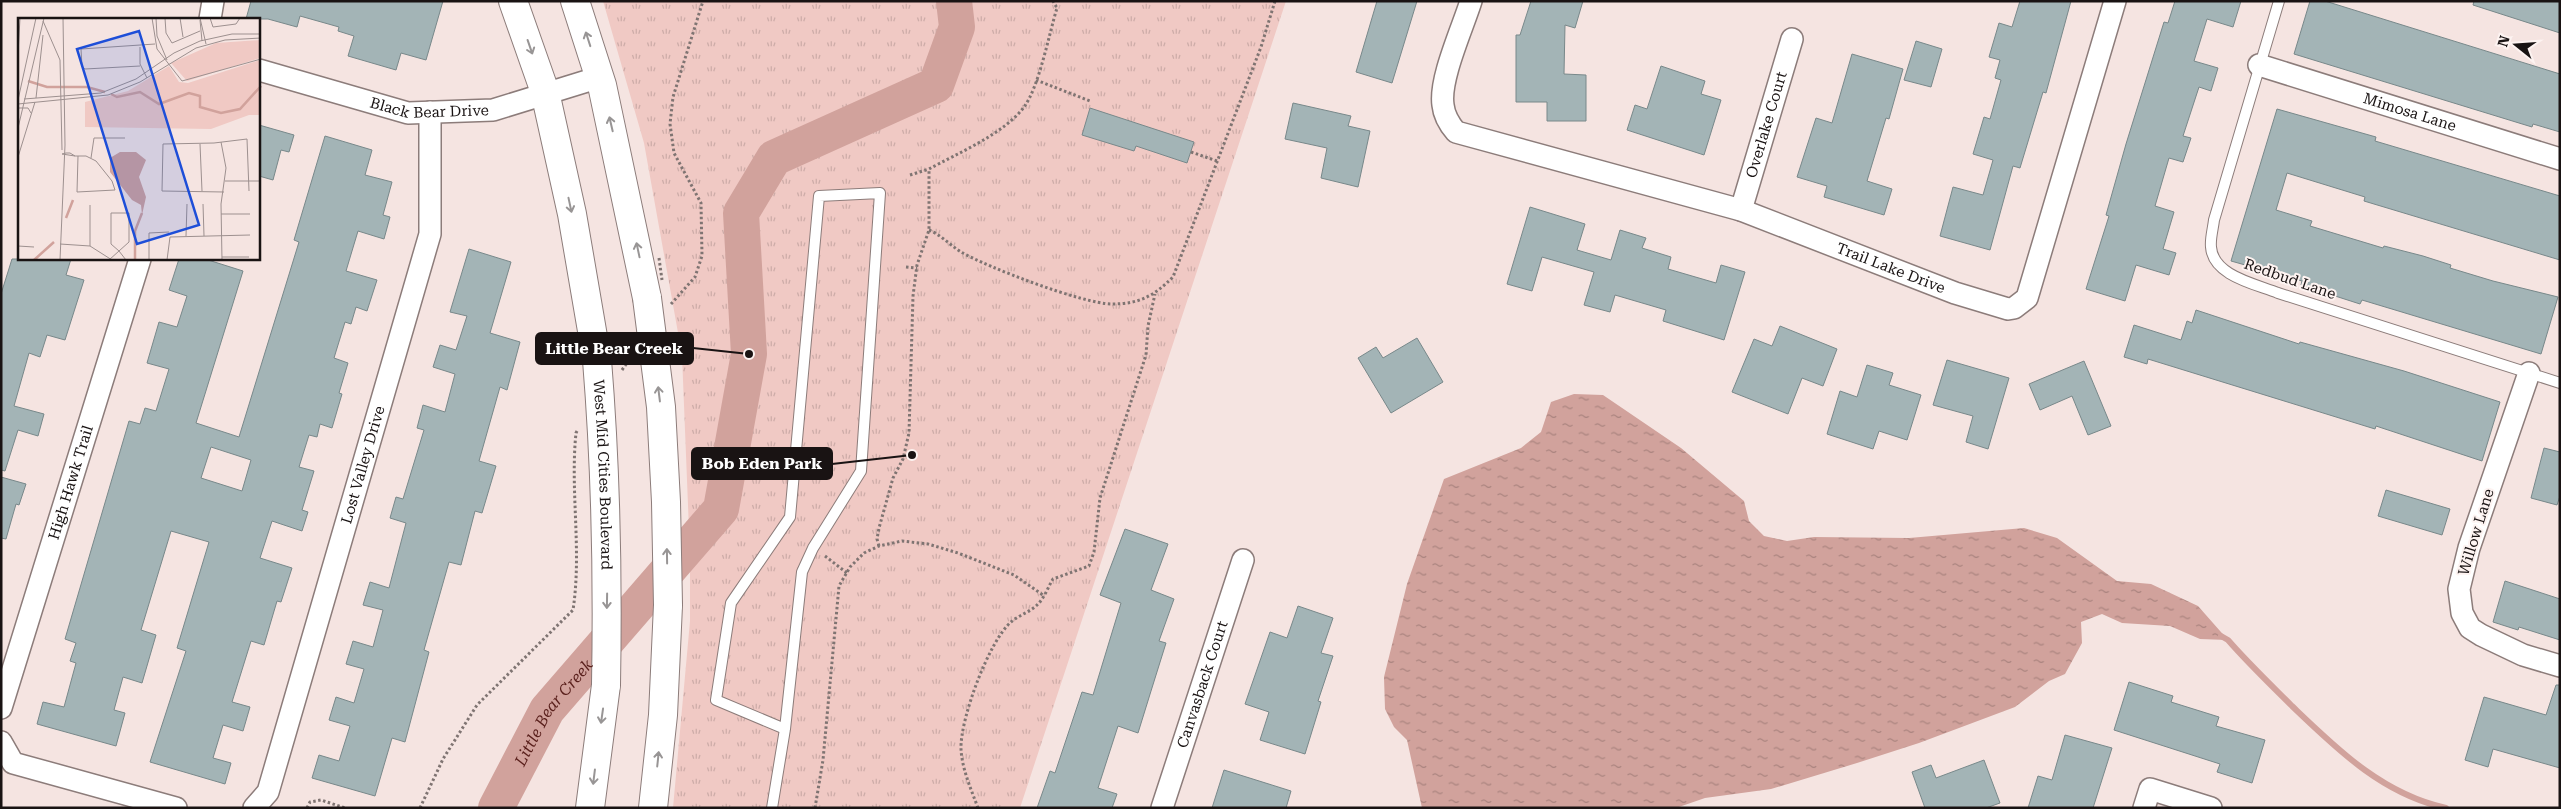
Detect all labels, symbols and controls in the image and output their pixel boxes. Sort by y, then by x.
inset map [18,18,260,260]
north arrow [2491,20,2541,70]
one-way arrow [582,32,592,48]
text: N [2494,33,2513,49]
one-way arrow [526,39,535,54]
street label: Overlake Court [1742,69,1791,180]
street label: Mimosa Lane [2361,89,2459,135]
street label: Black Bear Drive [368,94,489,122]
one-way arrow [606,116,615,132]
one-way arrow [565,196,575,212]
street label: Trail Lake Drive [1834,239,1948,297]
one-way arrow [632,243,642,259]
street label: Redbud Lane [2242,255,2338,303]
callout: Little Bear Creek [536,333,693,364]
text: Little Bear Creek [545,339,683,358]
street label: West Mid Cities Boulevard [590,379,616,571]
one-way arrow [654,387,664,403]
street label: Lost Valley Drive [337,404,389,526]
street label: High Hawk Trail [45,423,97,542]
callout: Bob Eden Park [692,448,832,479]
text: Bob Eden Park [702,454,822,473]
street label: Willow Lane [2454,486,2498,578]
one-way arrow [662,549,672,565]
one-way arrow [602,592,612,609]
street label: Canvasback Court [1173,618,1232,750]
water label: Little Bear Creek [510,655,597,770]
one-way arrow [597,707,607,723]
one-way arrow [653,752,663,768]
one-way arrow [589,769,599,785]

